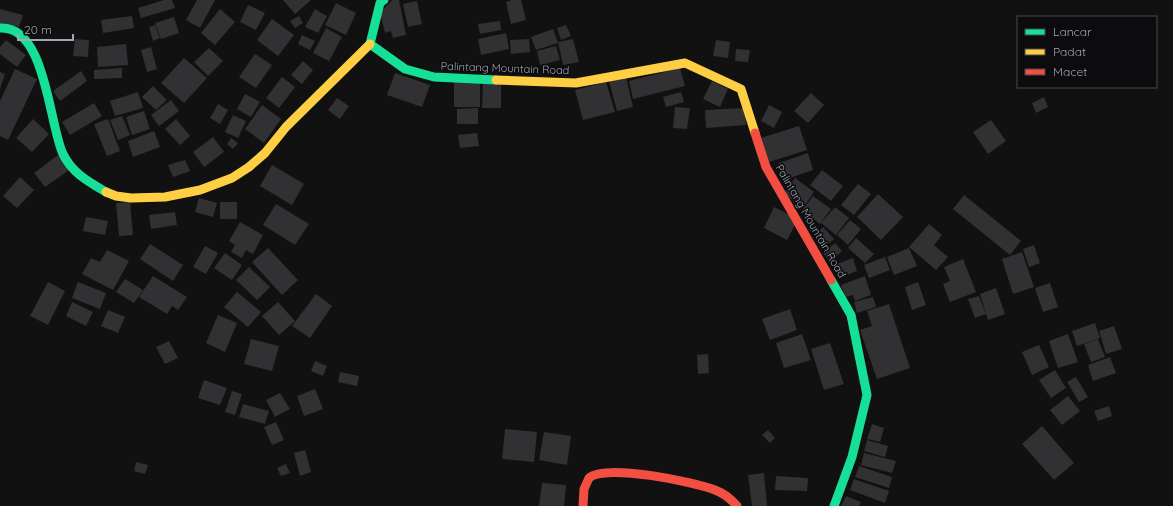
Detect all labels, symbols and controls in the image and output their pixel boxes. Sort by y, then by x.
scale bar [18,16,73,42]
legend [1017,16,1157,88]
text: 20 m [24,22,52,37]
text: Lancar [1053,24,1092,39]
text: Padat [1053,44,1086,59]
street label: Palintang Mountain Road [440,59,570,77]
text: Macet [1053,64,1087,79]
street label: Palintang Mountain Road [773,162,849,280]

